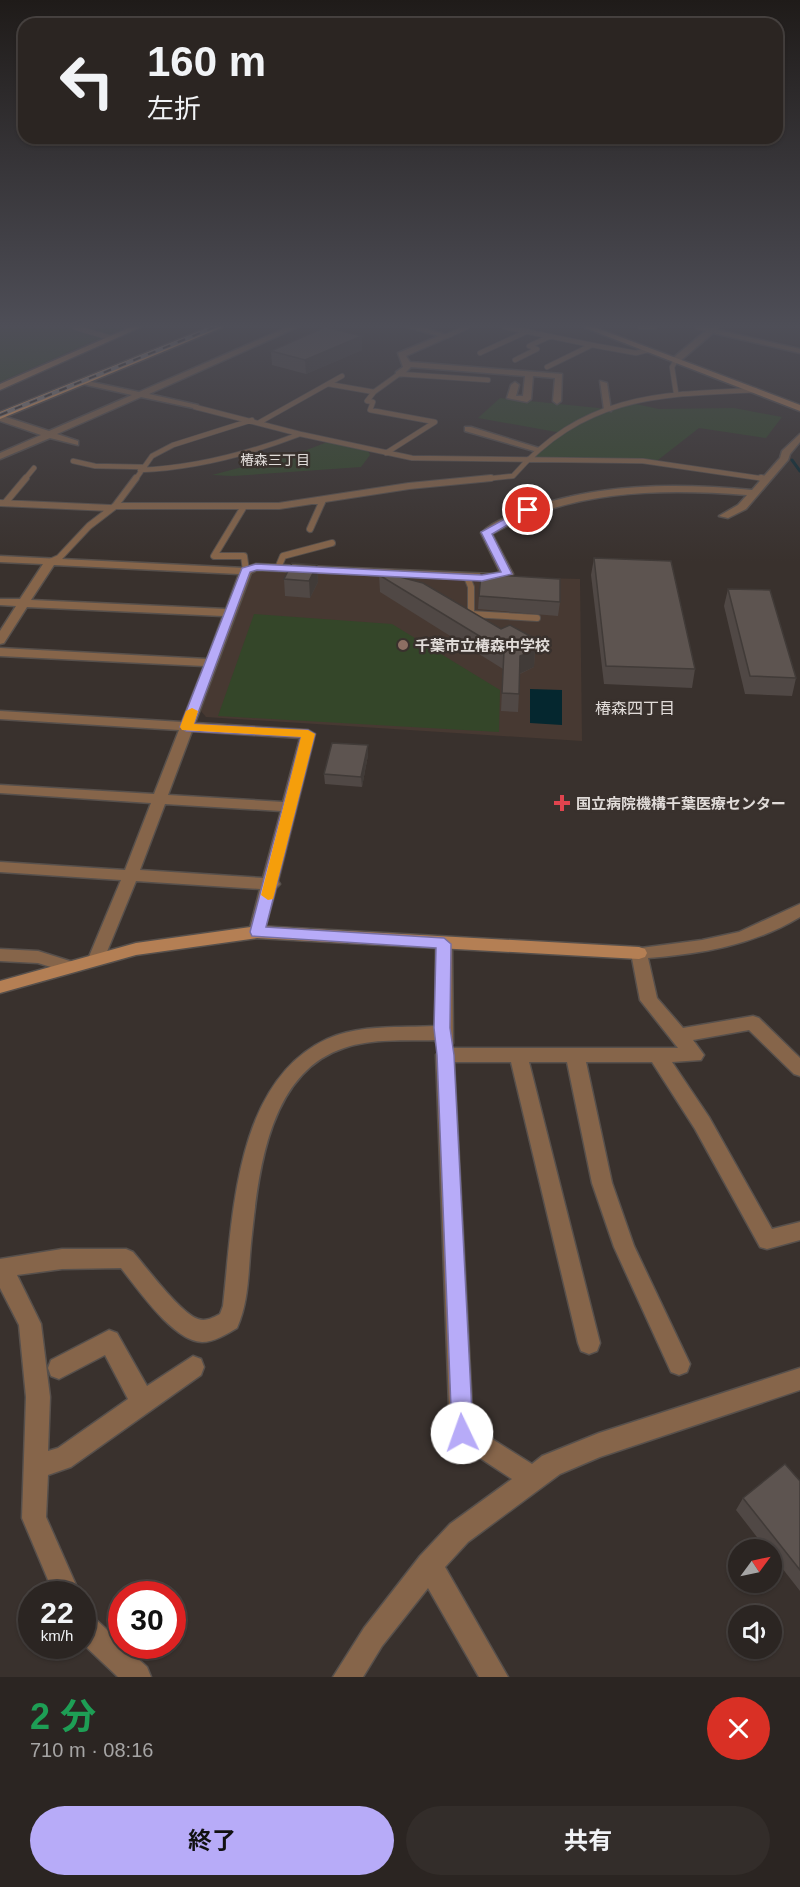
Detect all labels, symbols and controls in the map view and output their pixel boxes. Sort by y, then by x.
text: 160 m [147,38,266,85]
icon: left [48,42,126,120]
text: 左折 [147,94,201,124]
district label: 椿森三丁目 [240,452,310,468]
pin [502,484,553,535]
icon: arrive [511,493,544,526]
place label: 千葉市立椿森中学校 [415,637,550,654]
marker: 千葉市立椿森中学校 [396,638,410,652]
district label: 椿森四丁目 [595,700,675,717]
marker: 国立病院機構千葉医療センター [553,794,571,812]
place label: 国立病院機構千葉医療センター [576,795,786,812]
position arrow [430,1401,494,1465]
north arrow [728,1539,782,1593]
map controls [728,1539,782,1659]
speed limit sign: 30 [108,1581,186,1659]
text: 22 [40,1596,74,1629]
button: sound [728,1605,782,1659]
text: km/h [41,1627,73,1644]
text: 2 分 [30,1696,96,1737]
button: close [707,1697,770,1760]
text: 710 m · 08:16 [30,1739,153,1761]
button: 終了 [30,1806,394,1875]
button: 共有 [406,1806,770,1875]

